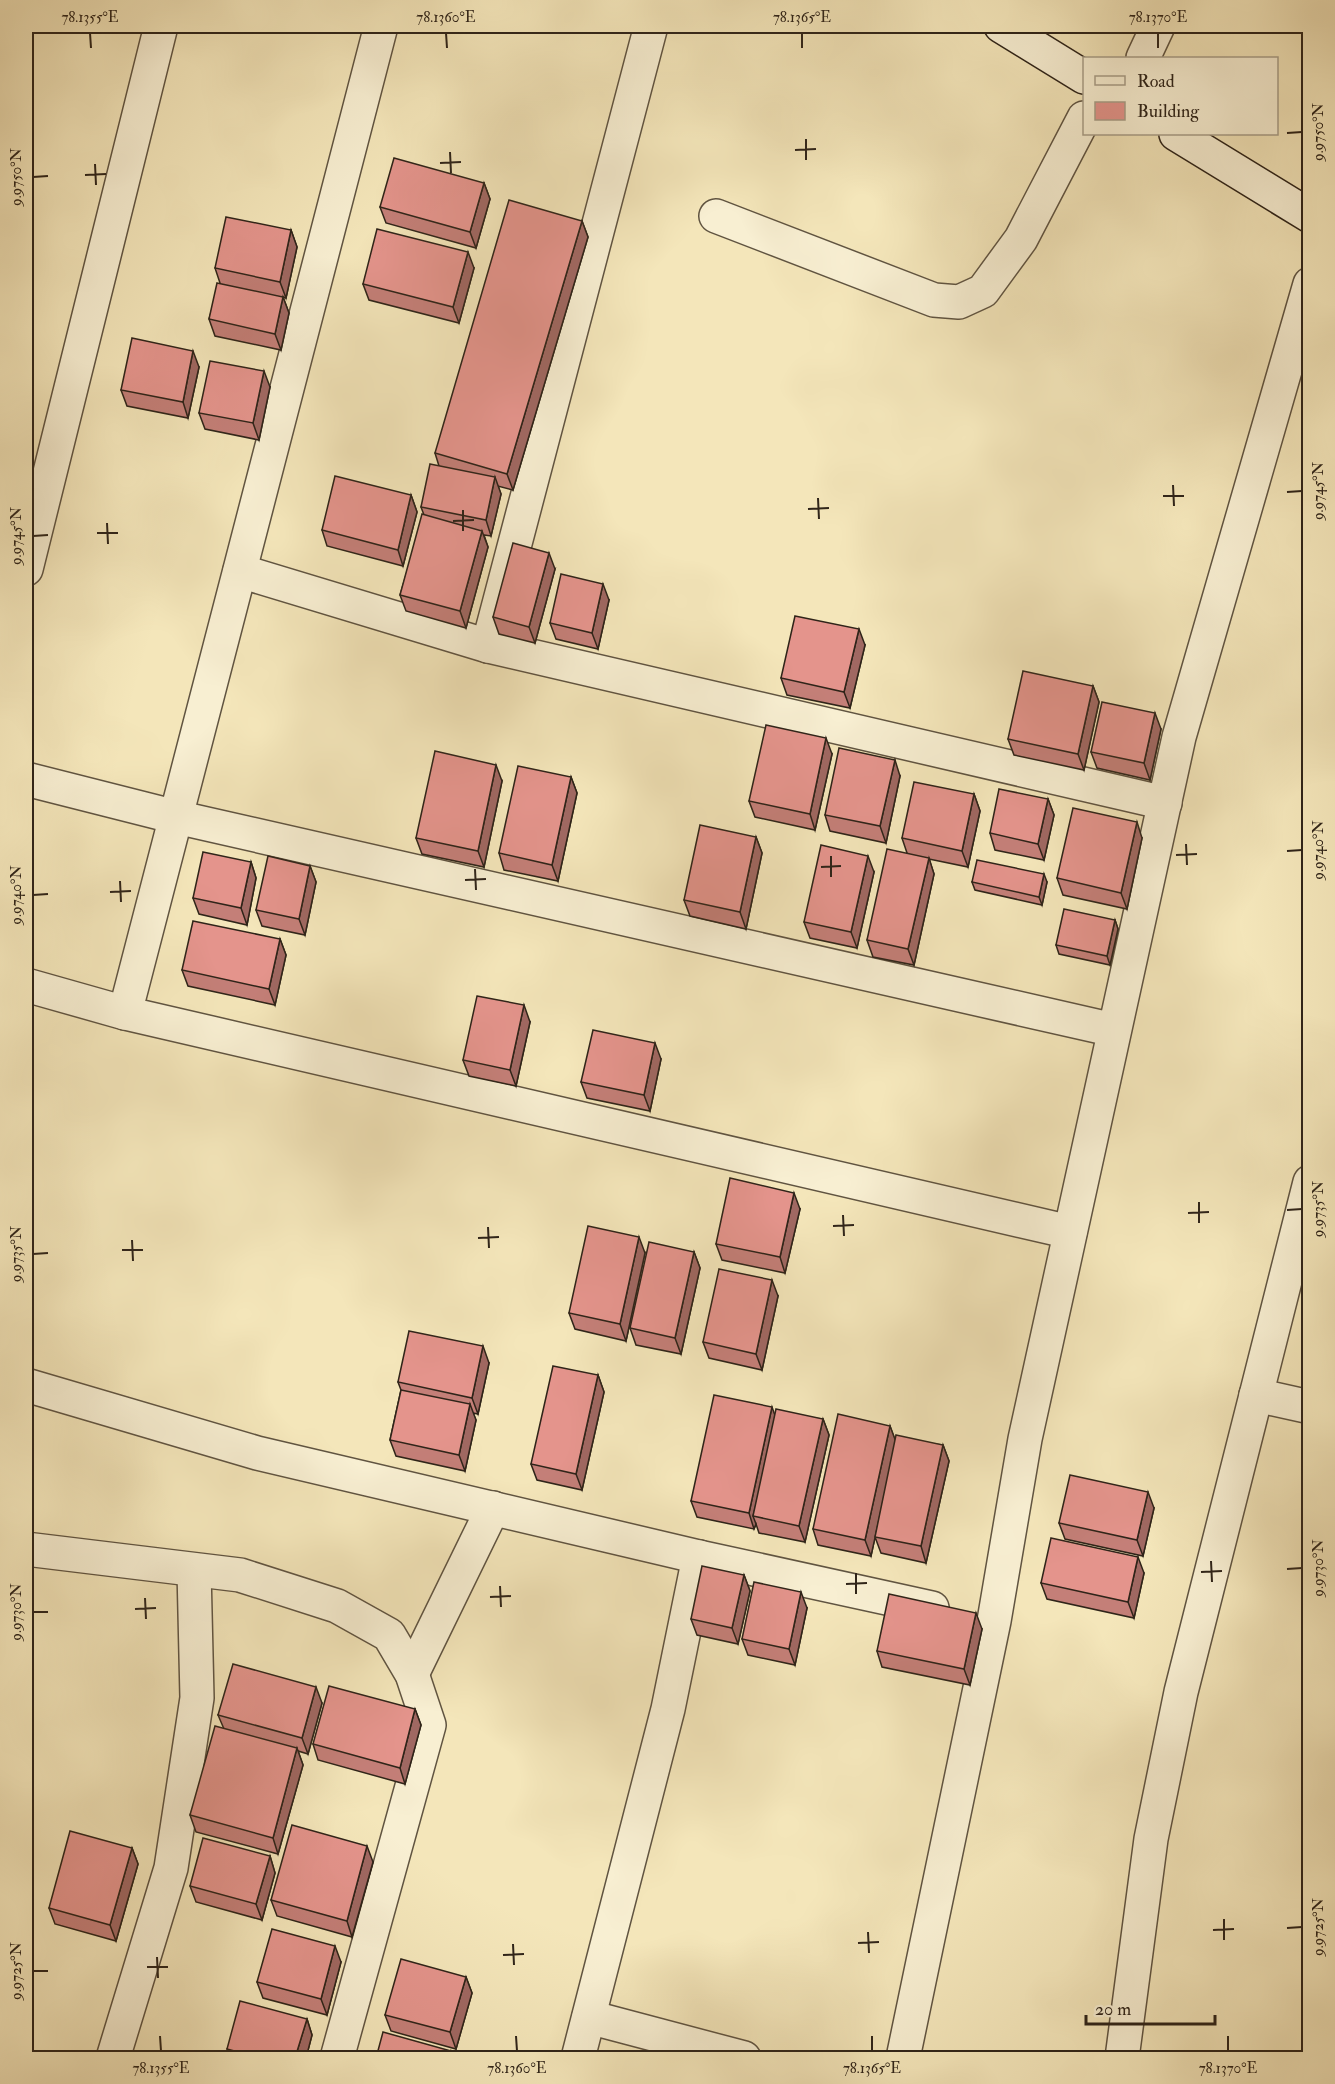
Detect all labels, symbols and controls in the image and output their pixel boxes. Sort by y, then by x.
text: 78.1355°E [61,8,119,27]
text: 78.1360°E [416,8,476,27]
text: 78.1365°E [773,8,831,27]
text: 78.1370°E [1129,8,1187,27]
legend [1083,57,1278,135]
text: Road [1137,70,1175,93]
text: Building [1137,100,1200,123]
text: 9.9750°N [1309,102,1328,162]
text: 9.9750°N [7,147,26,207]
text: 9.9745°N [1309,461,1328,521]
text: 9.9745°N [7,506,26,566]
text: 9.9740°N [1309,820,1328,881]
text: 9.9740°N [7,865,26,926]
text: 9.9735°N [1309,1180,1328,1238]
text: 9.9735°N [7,1225,26,1283]
text: 9.9730°N [1309,1539,1328,1598]
text: 9.9730°N [7,1583,26,1642]
text: 9.9725°N [1309,1897,1328,1957]
text: 9.9725°N [7,1941,26,2001]
scale bar [1086,1988,1215,2026]
text: 20 m [1095,1998,1131,2021]
text: 78.1355°E [132,2059,190,2078]
text: 78.1360°E [487,2059,547,2078]
text: 78.1365°E [843,2059,901,2078]
text: 78.1370°E [1199,2059,1257,2078]

